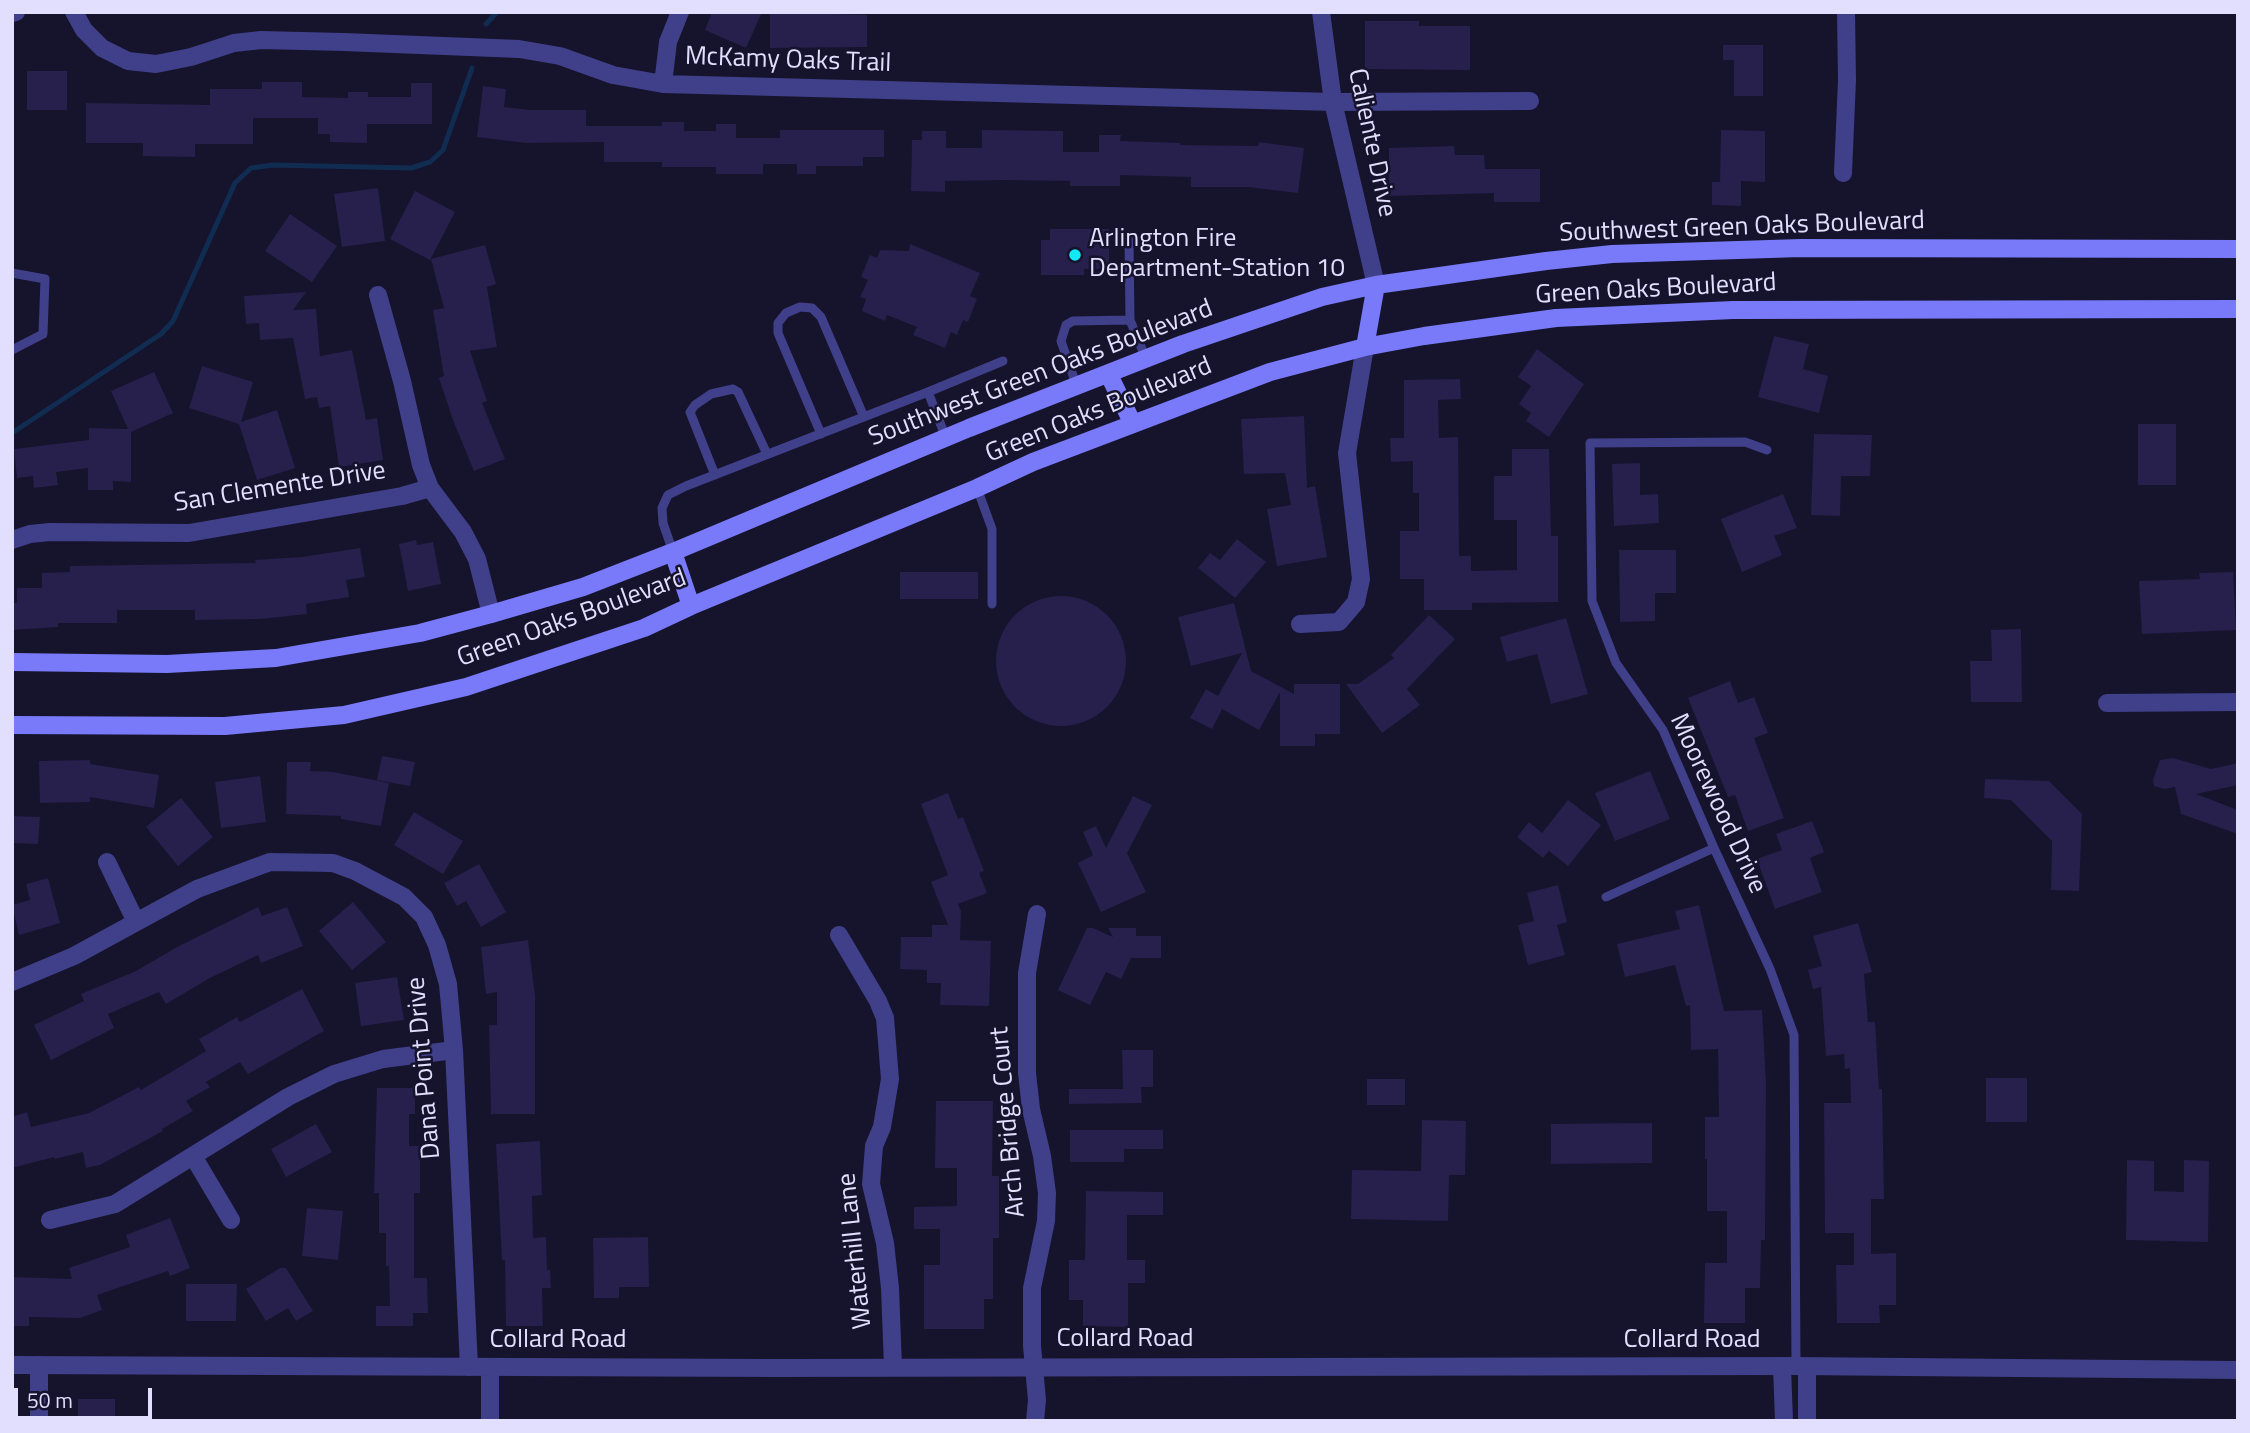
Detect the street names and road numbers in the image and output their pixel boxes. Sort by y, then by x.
street label: McKamy Oaks Trail [684,42,892,80]
street label: Caliente Drive [1340,66,1402,220]
street label: Southwest Green Oaks Boulevard [1559,206,1925,250]
street label: Green Oaks Boulevard [1535,268,1777,312]
street label: Southwest Green Oaks Boulevard [865,294,1217,454]
street label: Green Oaks Boulevard [981,351,1217,471]
street label: San Clemente Drive [172,456,388,520]
street label: Green Oaks Boulevard [453,563,691,675]
street label: Moorewood Drive [1662,709,1772,899]
street label: Dana Point Drive [401,976,449,1160]
street label: Arch Bridge Court [985,1025,1033,1219]
street label: Waterhill Lane [832,1171,880,1331]
street label: Collard Road [1056,1324,1194,1356]
street label: Collard Road [489,1325,627,1357]
street label: Collard Road [1623,1325,1761,1357]

